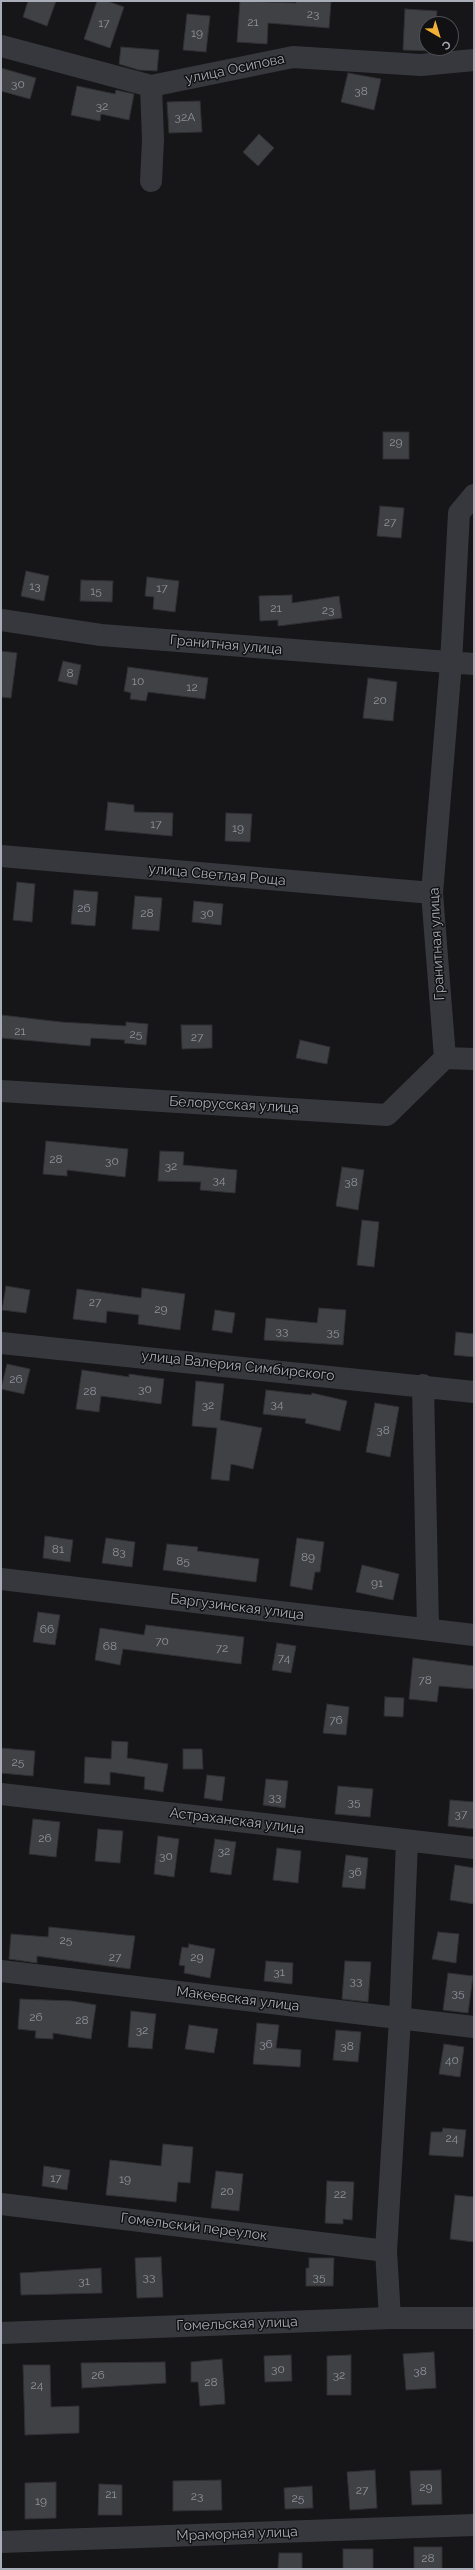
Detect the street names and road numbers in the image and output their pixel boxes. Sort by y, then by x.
street label: улица Осипова [184,50,286,88]
street label: Гранитная улица [169,632,283,658]
street label: улица Светлая Роща [148,861,286,889]
street label: Гранитная улица [426,887,448,1001]
street label: Белорусская улица [169,1093,299,1117]
street label: улица Валерия Симбирского [141,1347,335,1385]
street label: Баргузинская улица [169,1590,305,1624]
street label: Астраханская улица [169,1804,305,1838]
street label: Макеевская улица [176,1983,300,2015]
street label: Гомельский переулок [120,2210,268,2244]
street label: Гомельская улица [176,2313,298,2335]
street label: Мраморная улица [176,2523,298,2545]

